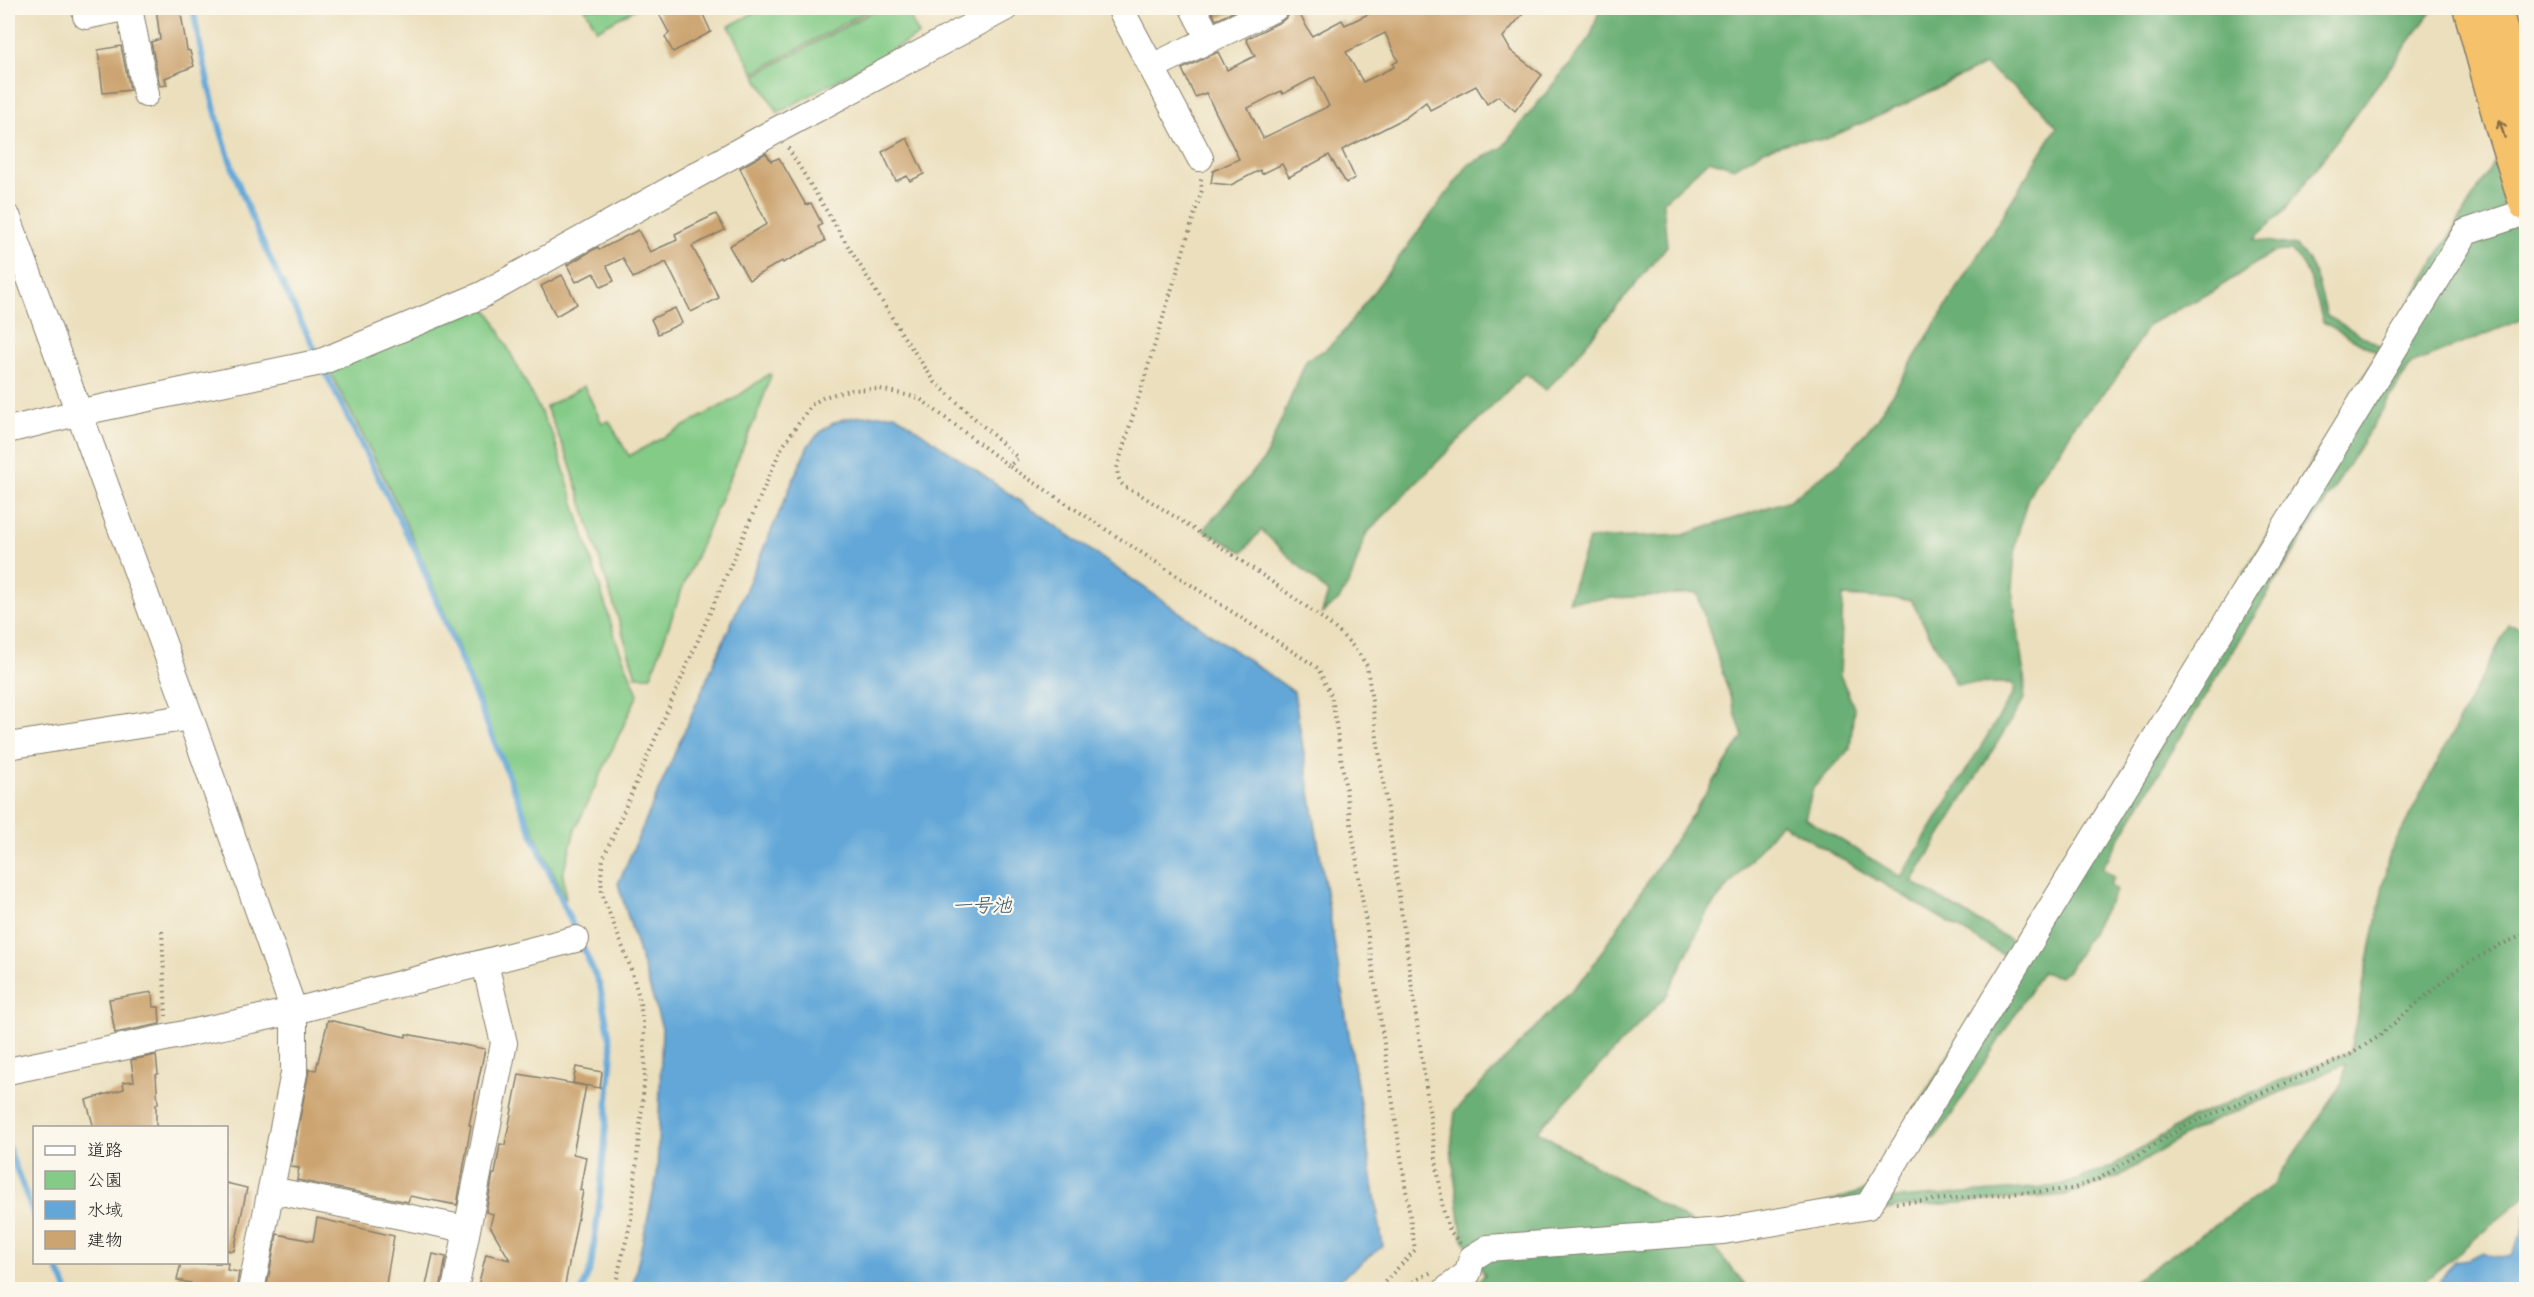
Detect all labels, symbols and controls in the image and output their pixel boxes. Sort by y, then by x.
one-way arrow [2496,120,2507,139]
water label: 一号池 [952,893,1013,917]
legend [33,1126,228,1264]
text: 道路 [87,1139,123,1161]
text: 公園 [87,1169,123,1191]
text: 水域 [87,1199,123,1221]
text: 建物 [87,1229,123,1251]

